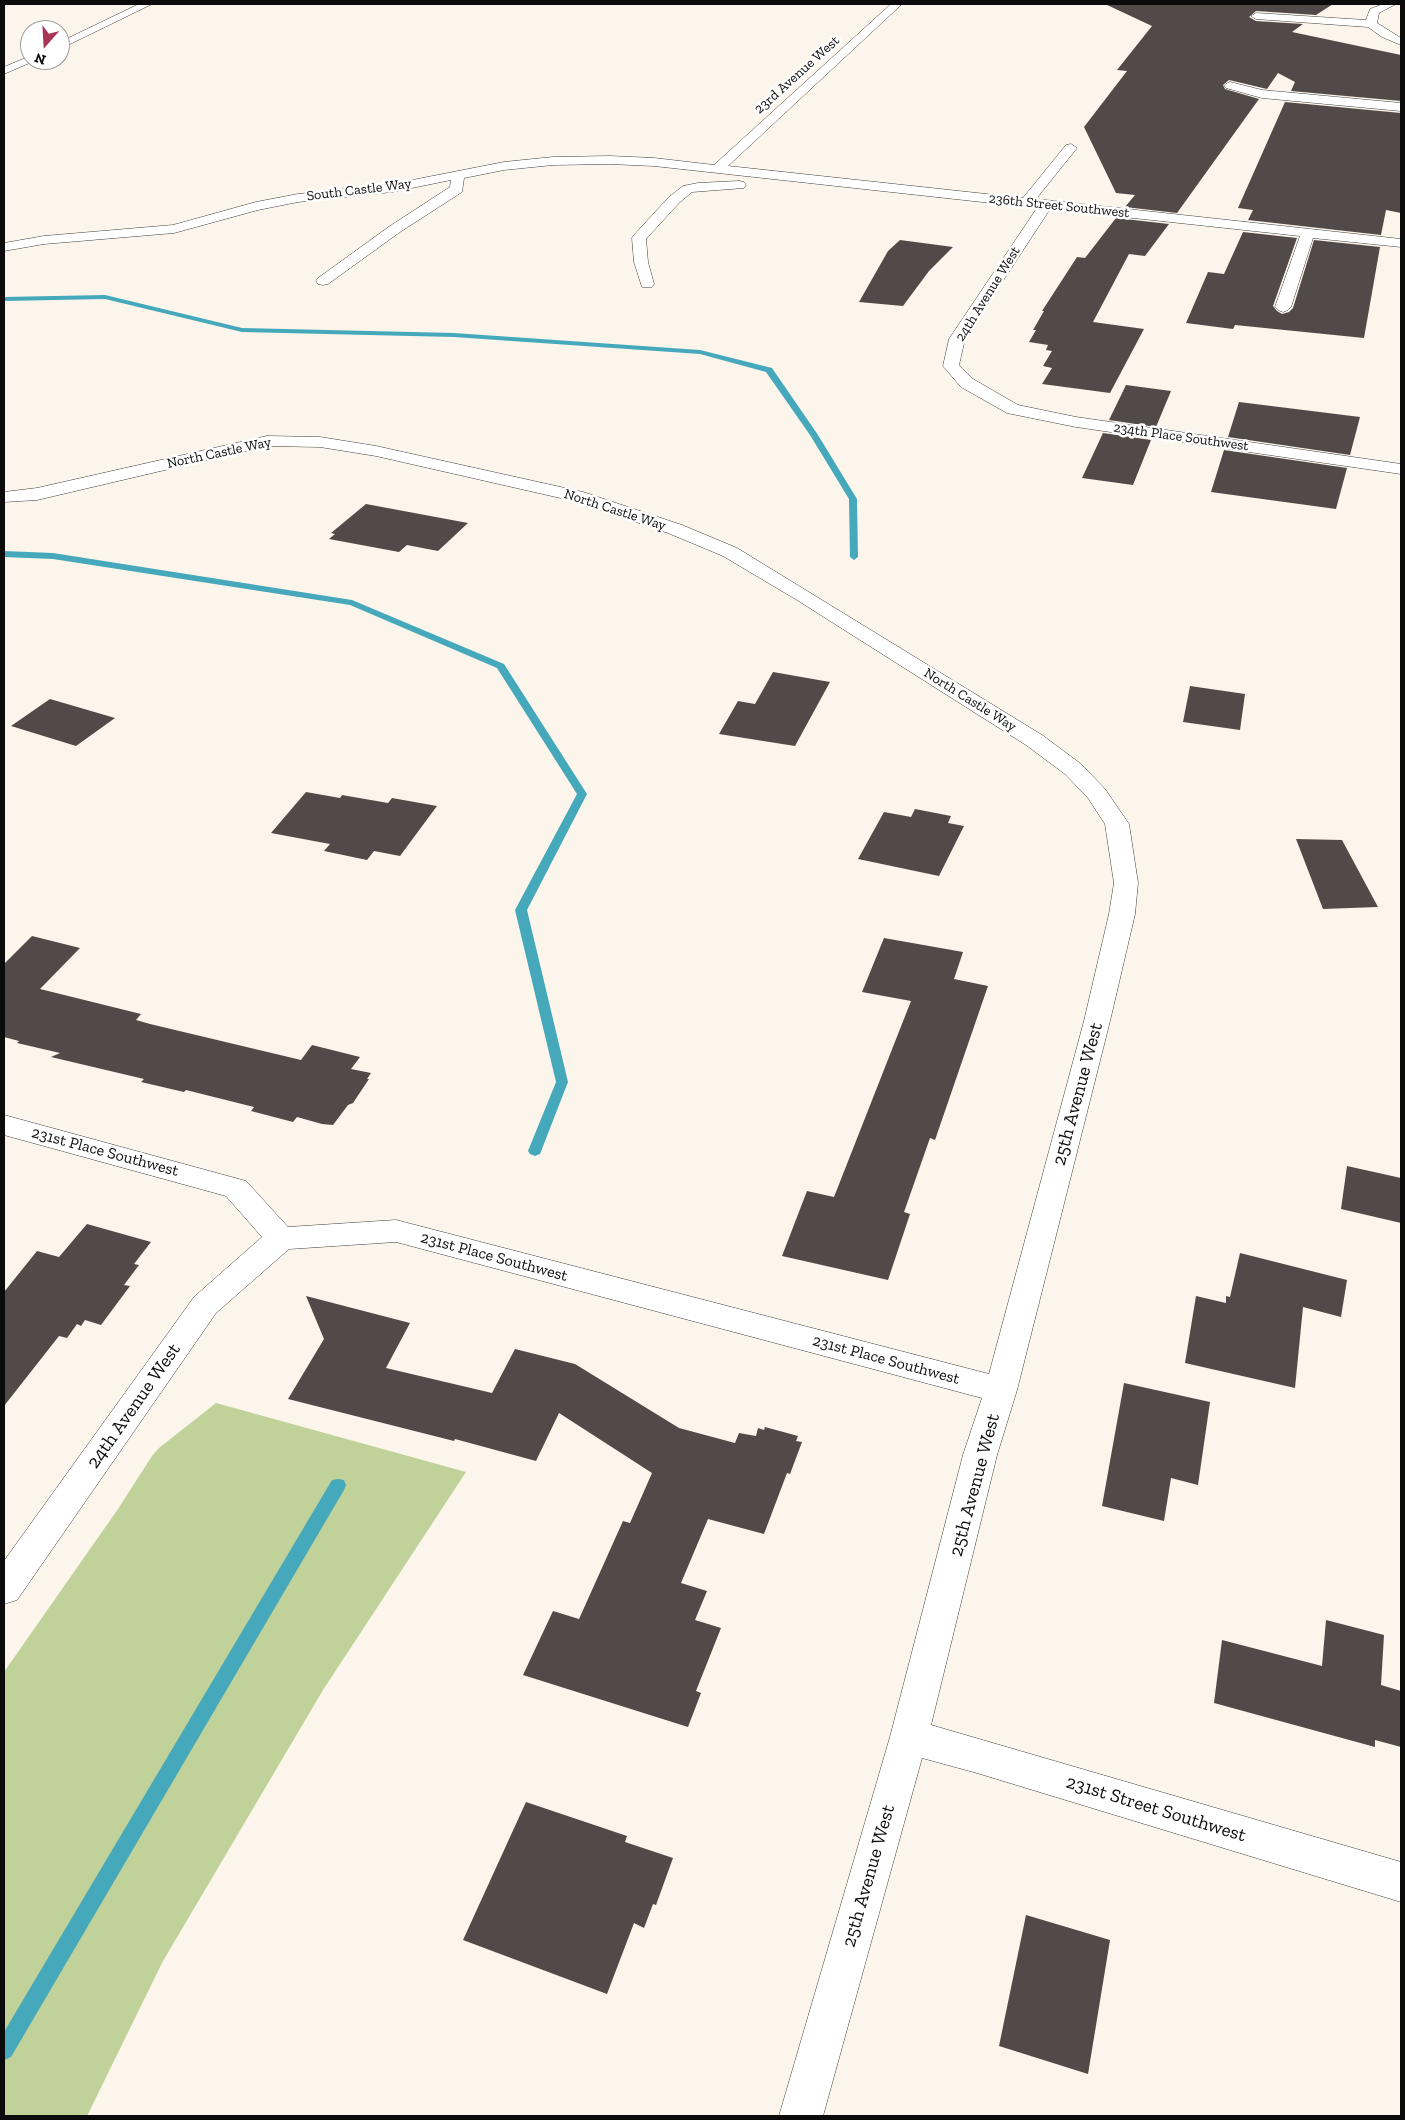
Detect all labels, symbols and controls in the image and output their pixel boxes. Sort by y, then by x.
north arrow [20,20,70,70]
street label: 23rd Avenue West [751,32,843,118]
text: N [32,49,48,68]
street label: South Castle Way [306,175,412,205]
street label: 236th Street Southwest [988,190,1130,222]
street label: 24th Avenue West [952,243,1024,345]
street label: 234th Place Southwest [1112,419,1250,455]
street label: North Castle Way [165,434,273,472]
street label: North Castle Way [562,486,668,534]
street label: North Castle Way [921,665,1019,735]
street label: 25th Avenue West [1048,1020,1108,1168]
street label: 231st Place Southwest [29,1123,181,1181]
street label: 231st Place Southwest [418,1228,570,1286]
street label: 231st Place Southwest [810,1331,962,1389]
street label: 24th Avenue West [82,1339,186,1473]
street label: 25th Avenue West [945,1411,1005,1559]
street label: 231st Street Southwest [1063,1771,1249,1847]
street label: 25th Avenue West [838,1802,900,1950]

